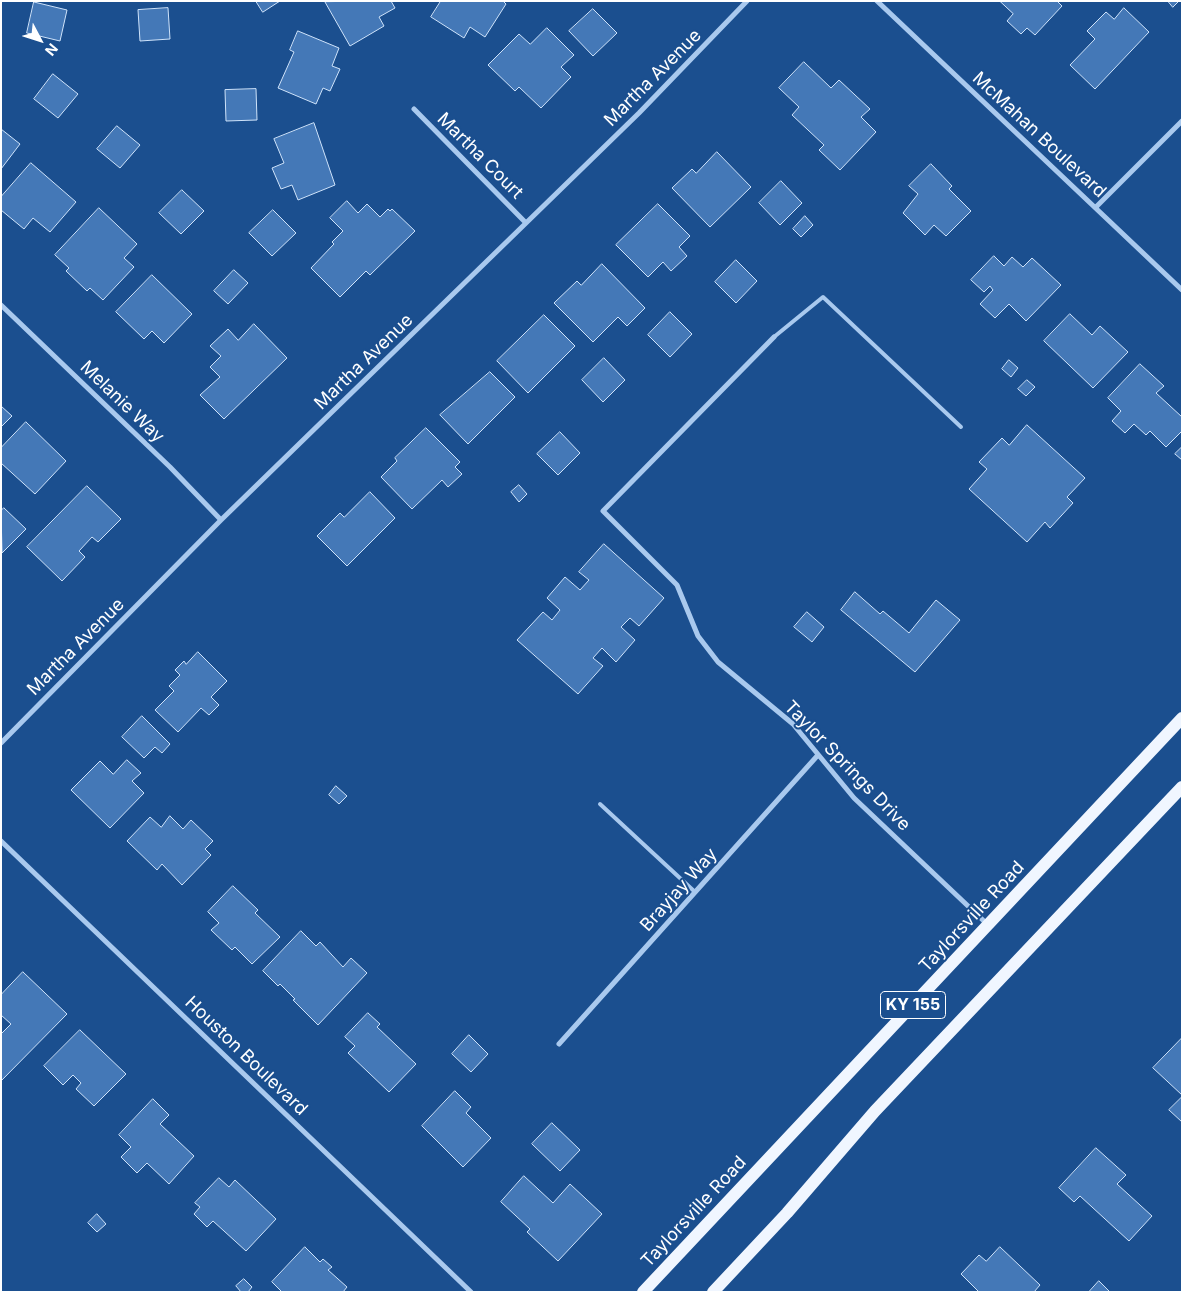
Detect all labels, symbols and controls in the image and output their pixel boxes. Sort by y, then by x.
north arrow [15,15,65,65]
street label: Martha Avenue [600,25,706,131]
text: N [42,40,62,60]
street label: McMahan Boulevard [968,68,1110,202]
street label: Martha Court [433,109,527,203]
street label: Martha Avenue [310,310,418,414]
street label: Melanie Way [75,357,169,447]
street label: Martha Avenue [23,594,129,700]
street label: Taylor Springs Drive [779,697,915,835]
street label: Brayjay Way [636,844,722,936]
street label: Taylorsville Road [915,857,1029,977]
street label: Houston Boulevard [180,992,312,1120]
road number: KY 155 [880,992,946,1018]
street label: Taylorsville Road [637,1152,751,1272]

